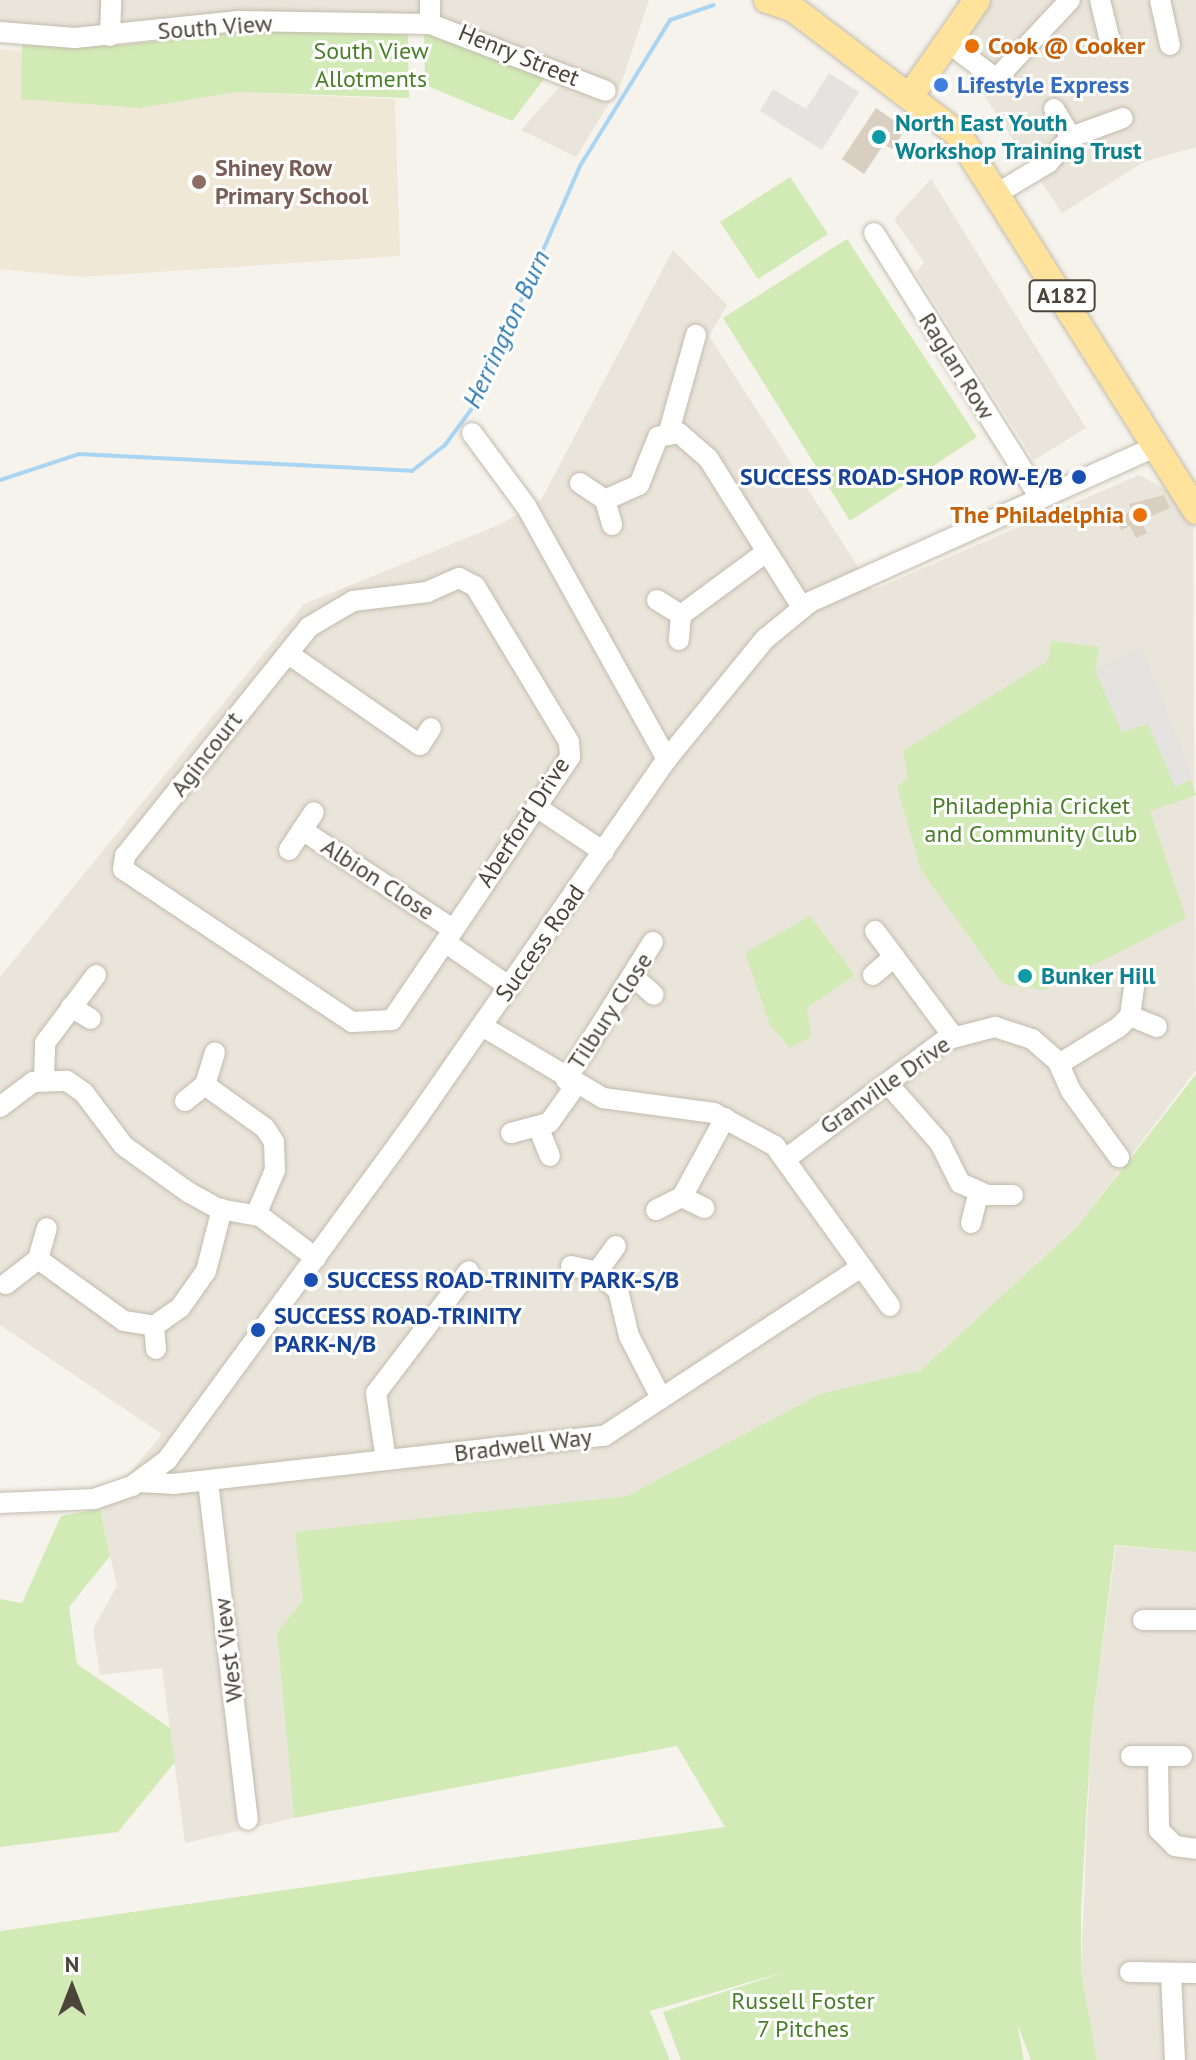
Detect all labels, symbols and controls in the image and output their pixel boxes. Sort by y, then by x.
street label: South View [156,9,274,45]
street label: Henry Street [454,18,584,92]
place label: Cook @ Cooker [988,32,1146,60]
park label: South View Allotments [313,37,429,93]
marker: Cook @ Cooker [963,37,981,55]
place label: Lifestyle Express [957,71,1129,99]
marker: Lifestyle Express [932,76,950,94]
place label: North East Youth Workshop Training Trust [895,109,1143,165]
marker: North East Youth Workshop Training Trust [870,128,888,146]
place label: Shiney Row Primary School [215,154,369,210]
marker: Shiney Row Primary School [190,173,208,191]
water label: Herrington Burn [456,245,556,413]
road number: A182 [1028,278,1096,314]
street label: Raglan Row [913,307,1001,425]
place label: SUCCESS ROAD-SHOP ROW-E/B [739,463,1063,491]
marker: SUCCESS ROAD-SHOP ROW-E/B [1070,468,1088,486]
place label: The Philadelphia [950,501,1124,529]
marker: The Philadelphia [1131,506,1149,524]
street label: Agincourt [164,706,248,802]
street label: Aberford Drive [470,752,576,892]
park label: Philadephia Cricket and Community Club [924,792,1138,848]
street label: Albion Close [316,832,440,926]
street label: Success Road [489,879,591,1007]
street label: Tilbury Close [561,947,659,1075]
place label: Bunker Hill [1041,962,1156,990]
marker: Bunker Hill [1016,967,1034,985]
street label: Granville Drive [814,1030,956,1140]
place label: SUCCESS ROAD-TRINITY PARK-S/B [327,1266,680,1294]
marker: SUCCESS ROAD-TRINITY PARK-S/B [302,1271,320,1289]
place label: SUCCESS ROAD-TRINITY PARK-N/B [274,1302,522,1358]
marker: SUCCESS ROAD-TRINITY PARK-N/B [249,1321,267,1339]
street label: Bradwell Way [452,1422,594,1468]
street label: West View [207,1596,249,1704]
north arrow [32,1948,112,2028]
text: N [65,1950,79,1978]
park label: Russell Foster 7 Pitches [731,1987,875,2043]

